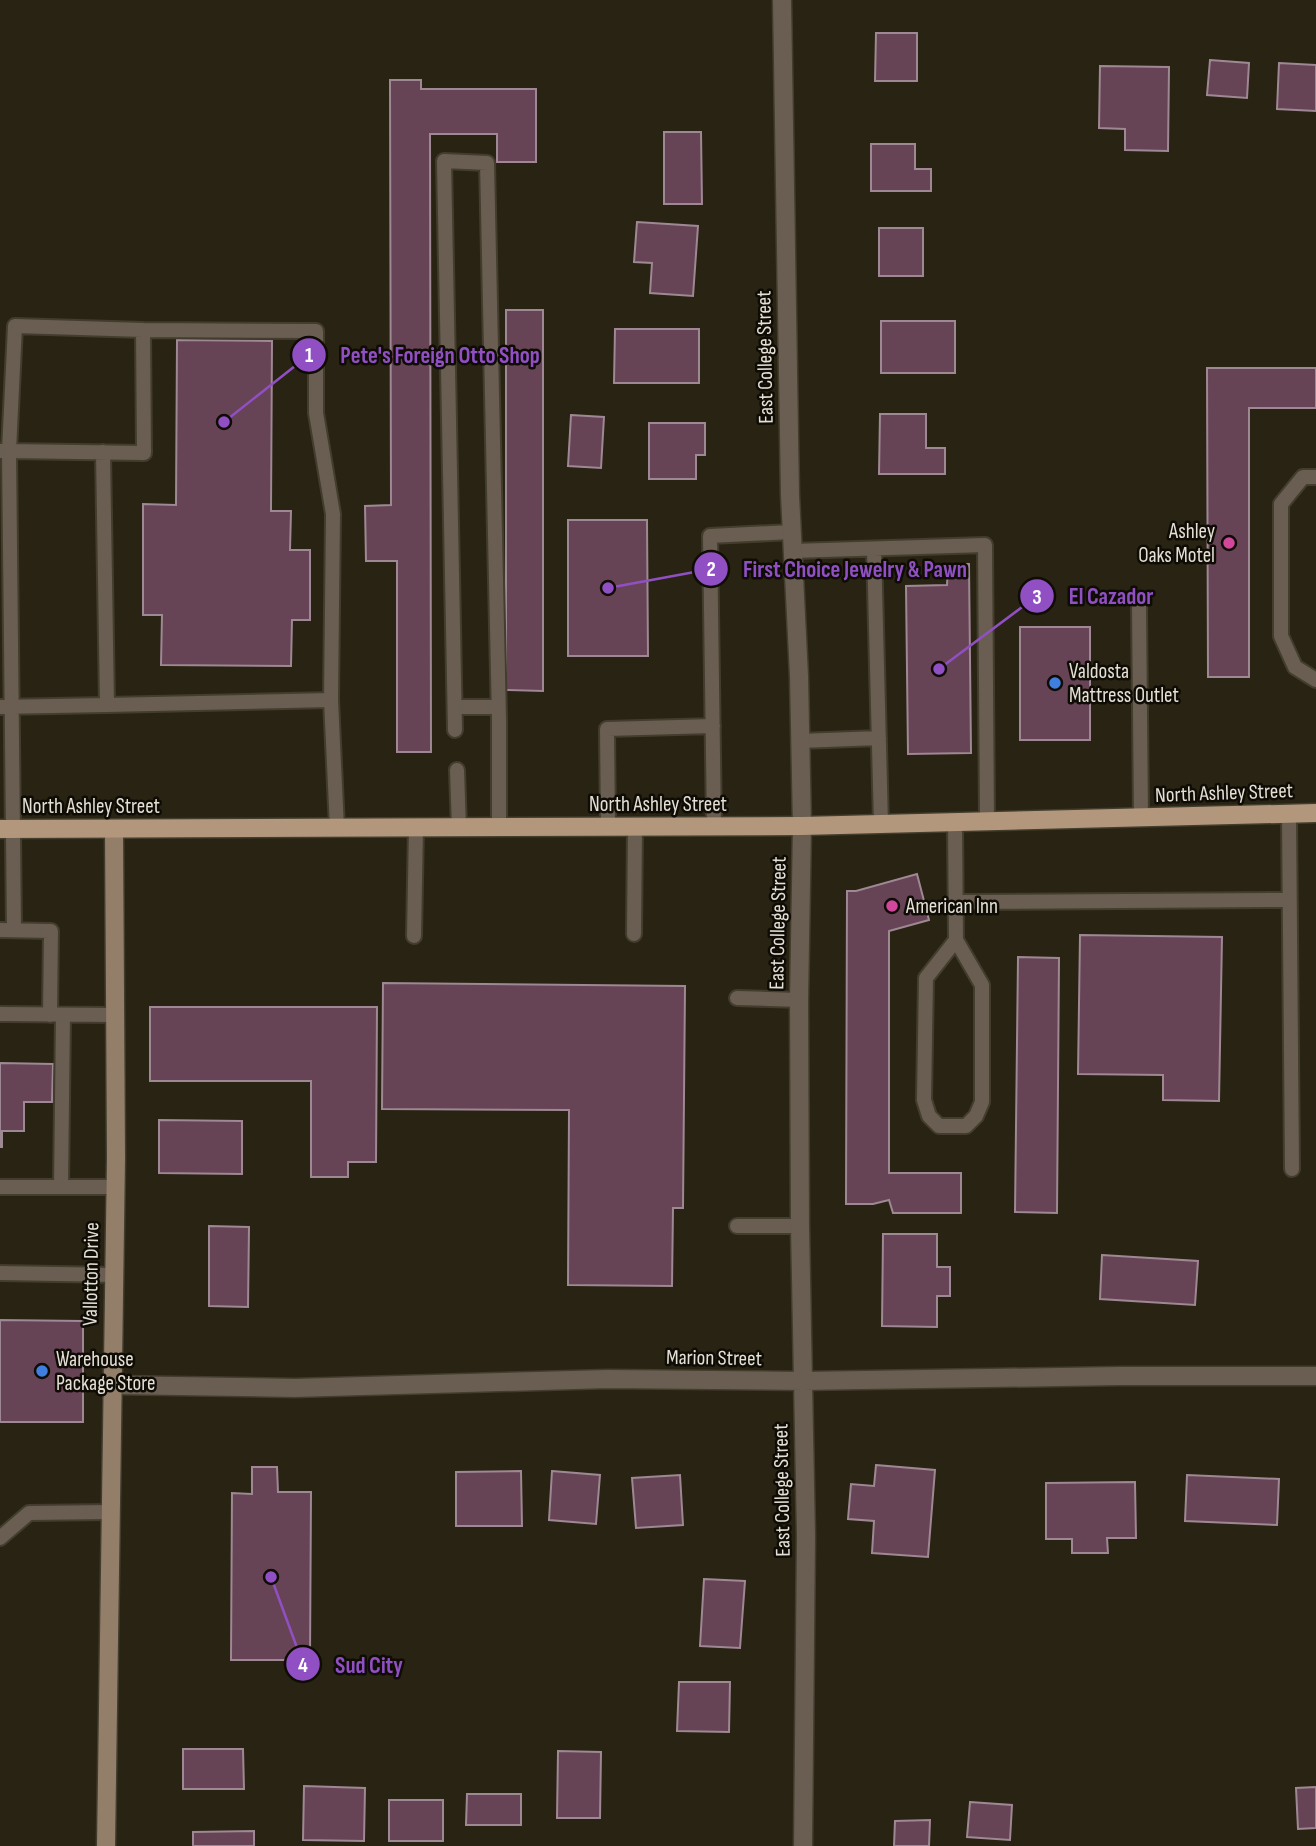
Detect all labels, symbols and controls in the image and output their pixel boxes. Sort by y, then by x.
street label: East College Street [751,290,779,424]
callout: Pete's Foreign Otto Shop [291,333,554,377]
text: Pete's Foreign Otto Shop [340,342,540,370]
text: 1 [305,343,313,368]
place label: Ashley Oaks Motel [1138,519,1215,568]
marker: Ashley Oaks Motel [1221,535,1237,551]
callout: First Choice Jewelry & Pawn [694,547,981,591]
text: First Choice Jewelry & Pawn [743,556,967,584]
text: 2 [706,557,716,582]
callout: El Cazador [1020,574,1167,618]
text: El Cazador [1069,583,1153,611]
text: 3 [1032,585,1042,610]
place label: Valdosta Mattress Outlet [1069,659,1179,708]
marker: Valdosta Mattress Outlet [1047,675,1063,691]
street label: North Ashley Street [1155,778,1293,808]
street label: North Ashley Street [589,792,727,817]
street label: North Ashley Street [22,794,160,819]
street label: East College Street [764,856,792,990]
place label: American Inn [905,894,998,919]
marker: American Inn [884,898,900,914]
street label: Vallotton Drive [78,1222,104,1326]
street label: Marion Street [666,1345,762,1371]
place label: Warehouse Package Store [56,1347,155,1396]
marker: Warehouse Package Store [34,1363,50,1379]
street label: East College Street [768,1423,796,1557]
callout: Sud City [286,1642,416,1686]
text: Sud City [335,1652,403,1680]
text: 4 [298,1653,308,1678]

